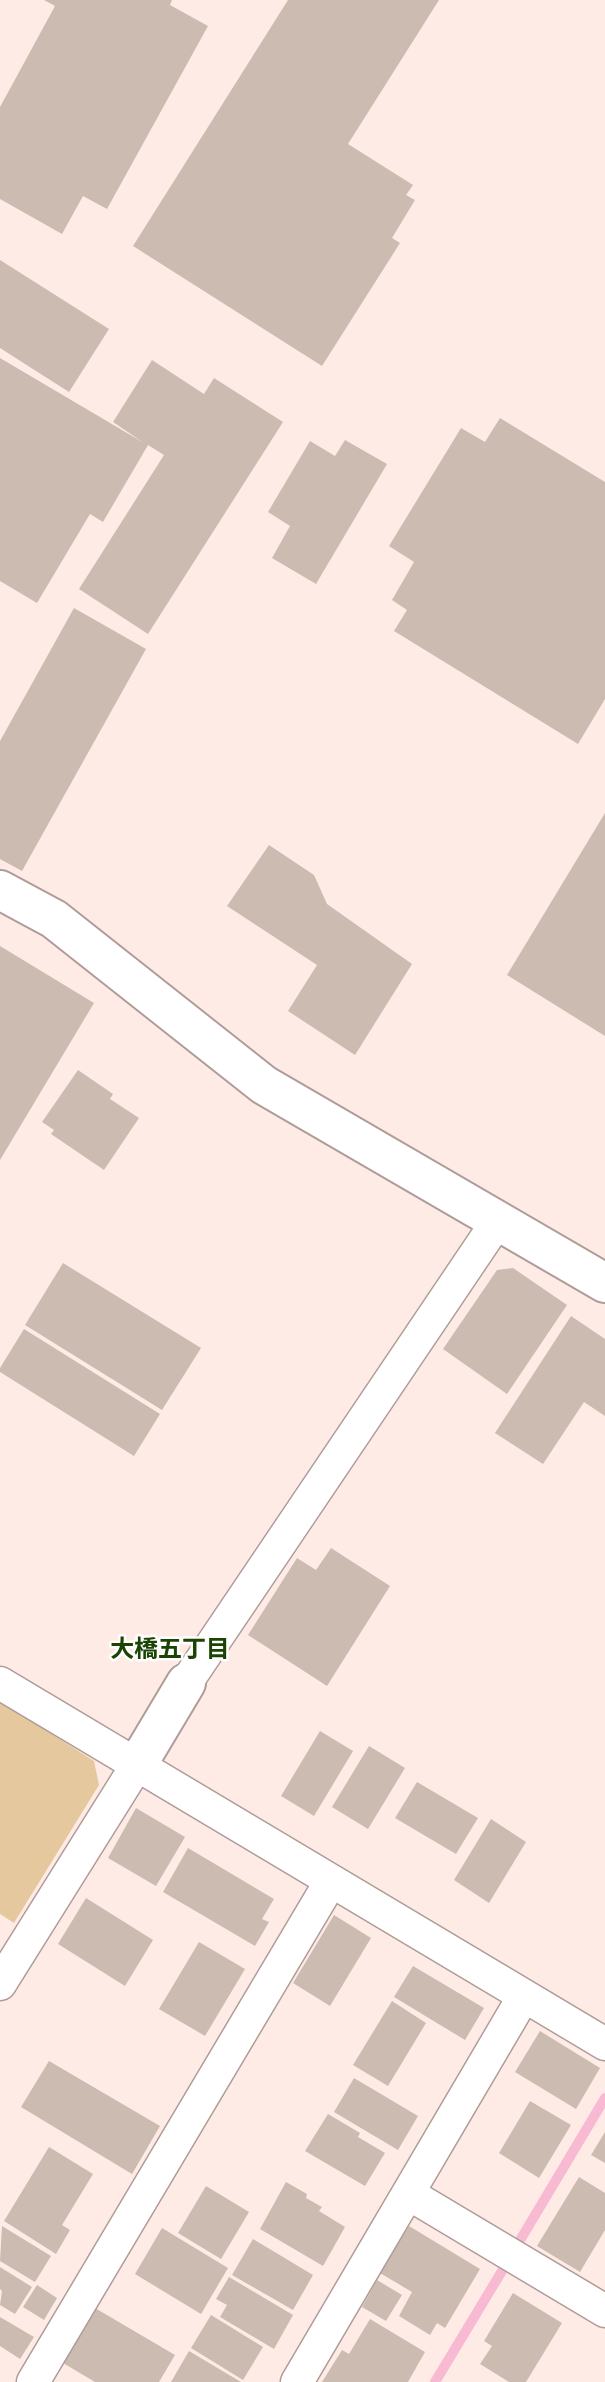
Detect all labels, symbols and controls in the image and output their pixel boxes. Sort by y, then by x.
district label: 大橋五丁目 [110,1636,230,1664]

